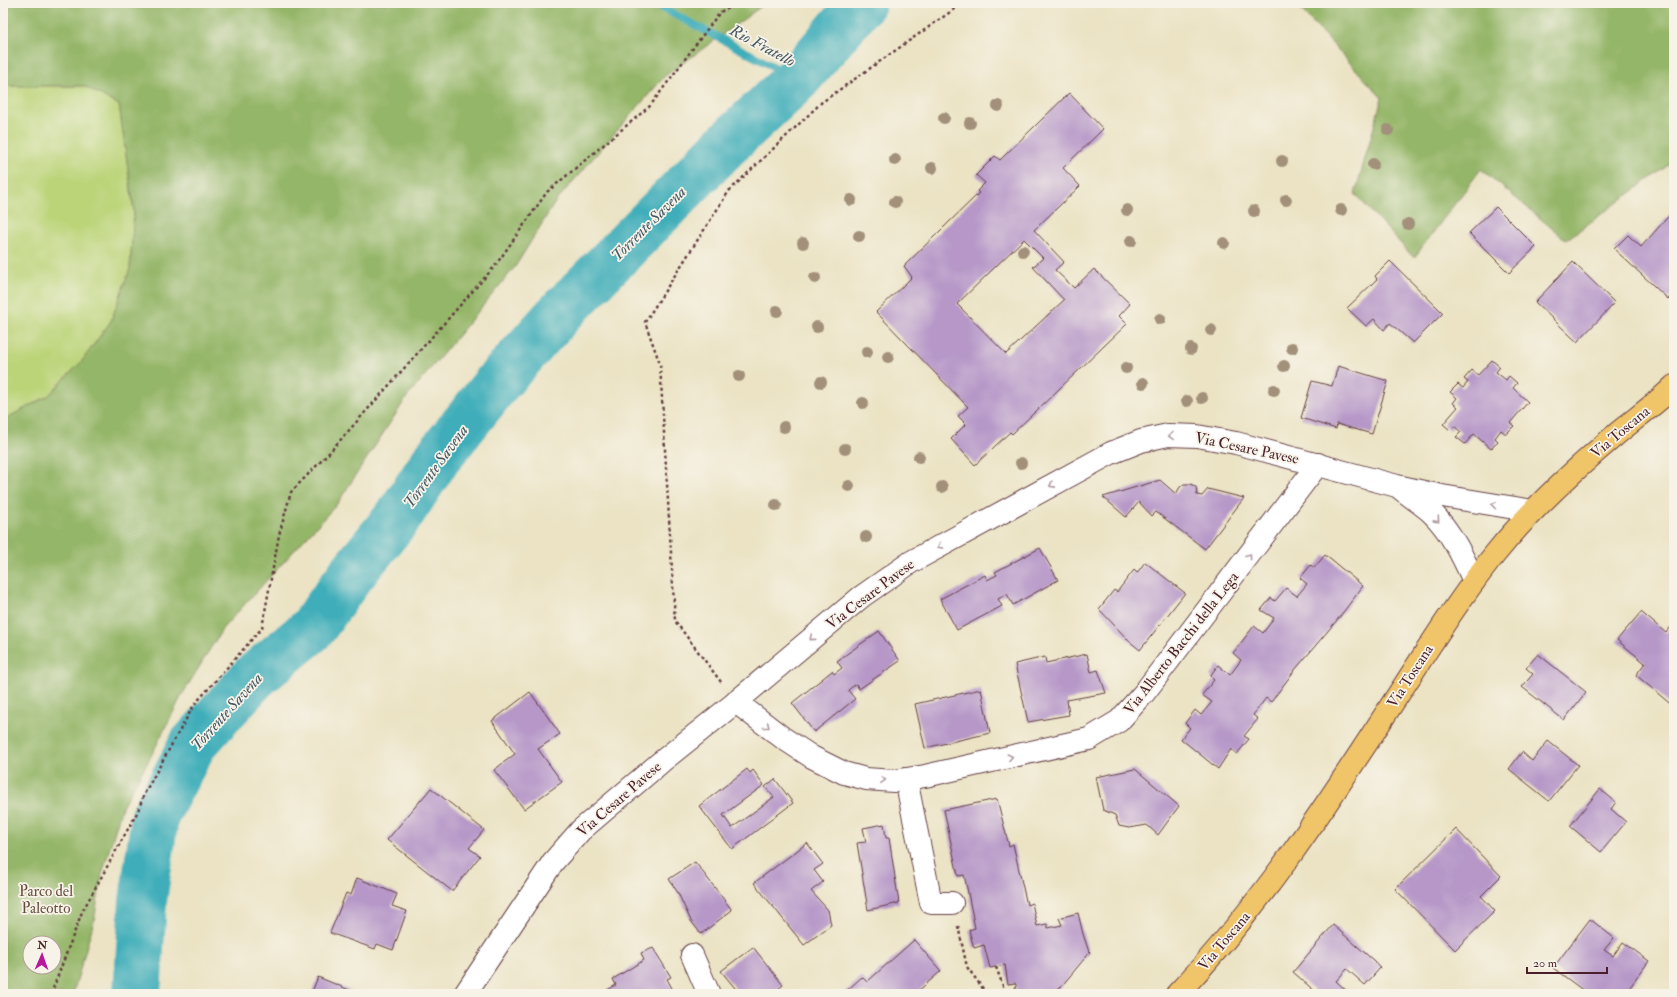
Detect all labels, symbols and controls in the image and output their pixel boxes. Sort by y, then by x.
water label: Rio Fratello [726,20,799,72]
water label: Torrente Savena [607,182,690,265]
street label: Via Toscana [1587,402,1654,463]
water label: Torrente Savena [399,421,473,512]
street label: Via Cesare Pavese [1193,428,1301,469]
one-way arrow [1168,431,1174,440]
one-way arrow [1049,480,1056,487]
one-way arrow [1491,501,1497,510]
one-way arrow [1433,515,1440,523]
one-way arrow [936,541,944,548]
one-way arrow [1244,553,1252,560]
street label: Via Cesare Pavese [822,555,918,634]
street label: Via Alberto Bacchi della Lega [1120,567,1244,719]
one-way arrow [809,634,817,641]
street label: Via Toscana [1383,640,1438,711]
water label: Torrente Savena [187,669,267,755]
one-way arrow [762,721,769,728]
one-way arrow [1007,754,1013,762]
street label: Via Cesare Pavese [573,758,665,841]
one-way arrow [879,775,886,784]
park label: Parco del Paleotto [19,882,73,918]
street label: Via Toscana [1194,907,1255,975]
north arrow [22,935,62,975]
text: N [36,939,49,952]
scale bar [1527,949,1607,975]
text: 20 m [1533,956,1558,971]

